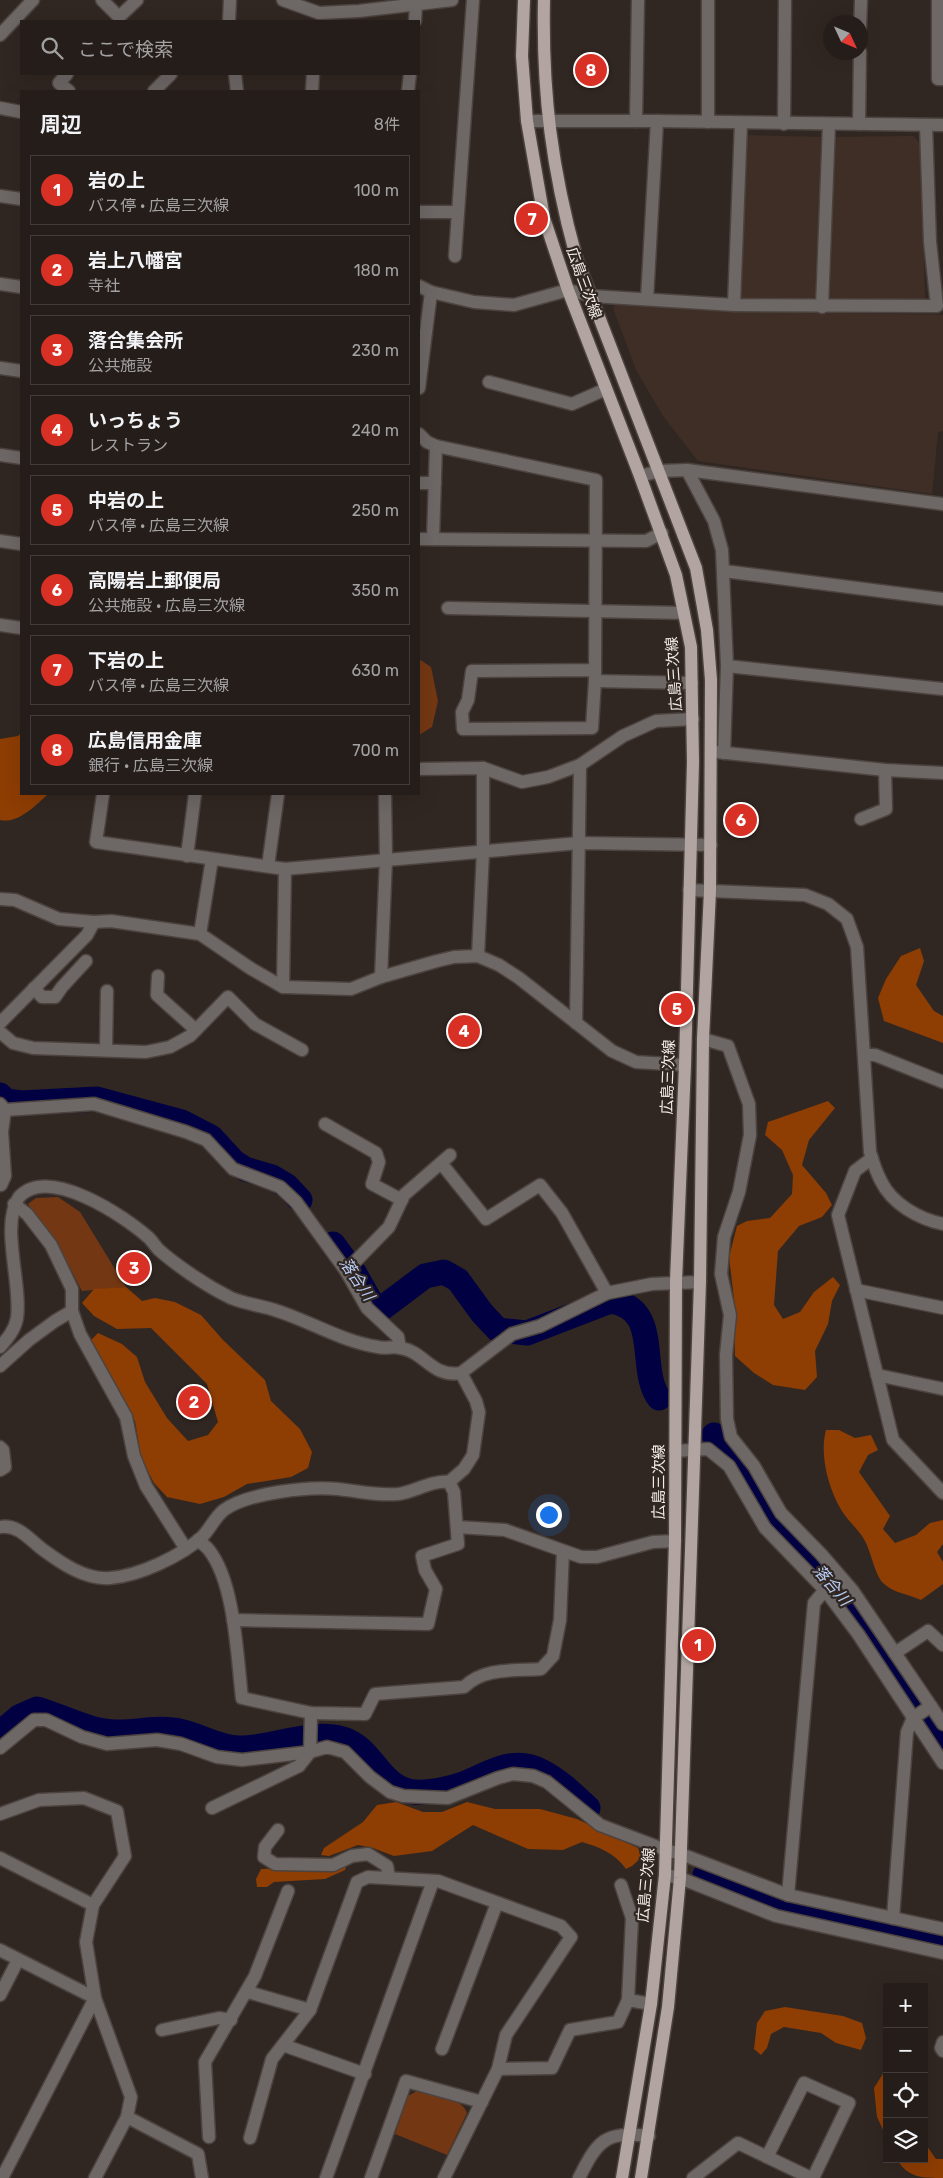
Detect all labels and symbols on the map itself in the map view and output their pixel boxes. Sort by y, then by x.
north arrow [823,15,868,60]
pin: 8 [575,51,607,89]
pin: 7 [516,200,548,238]
street label: 広島三次線 [563,245,605,321]
street label: 広島三次線 [662,636,686,712]
pin: 6 [725,801,757,839]
pin: 5 [661,990,693,1028]
pin: 4 [448,1012,480,1050]
street label: 広島三次線 [658,1039,678,1115]
pin: 3 [118,1249,150,1287]
water label: 落合川 [336,1254,379,1306]
pin: 2 [178,1383,210,1421]
street label: 広島三次線 [650,1444,668,1520]
your location [536,1502,562,1528]
water label: 落合川 [809,1561,856,1611]
pin: 1 [682,1626,714,1664]
street label: 広島三次線 [634,1847,658,1923]

